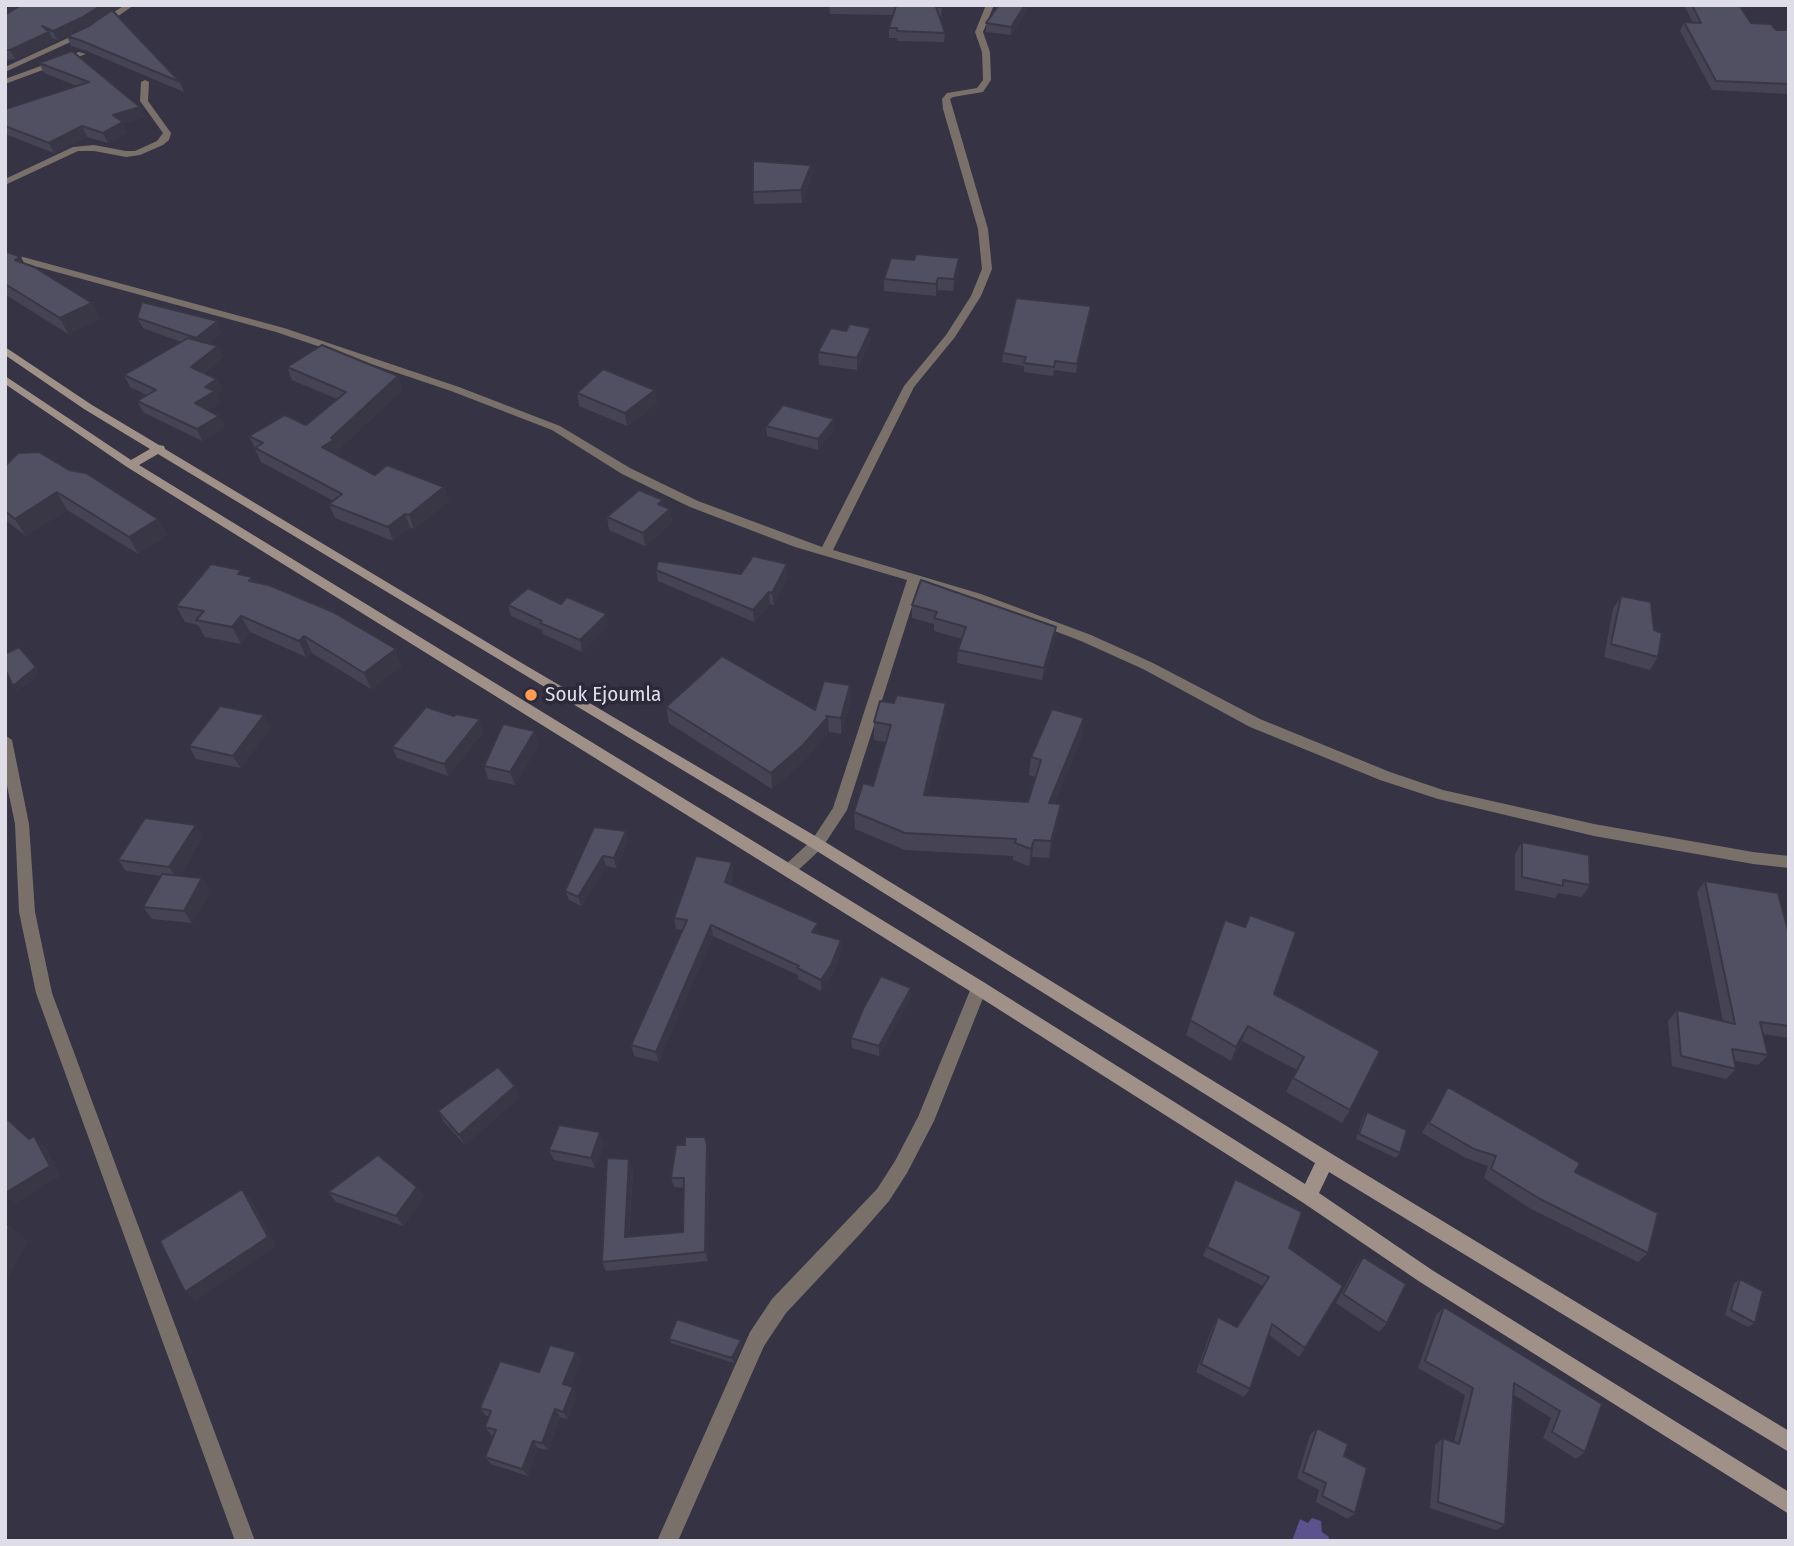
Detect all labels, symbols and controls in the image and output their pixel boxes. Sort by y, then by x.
place label: Souk Ejoumla [545,682,661,708]
marker: Souk Ejoumla [523,687,539,703]

